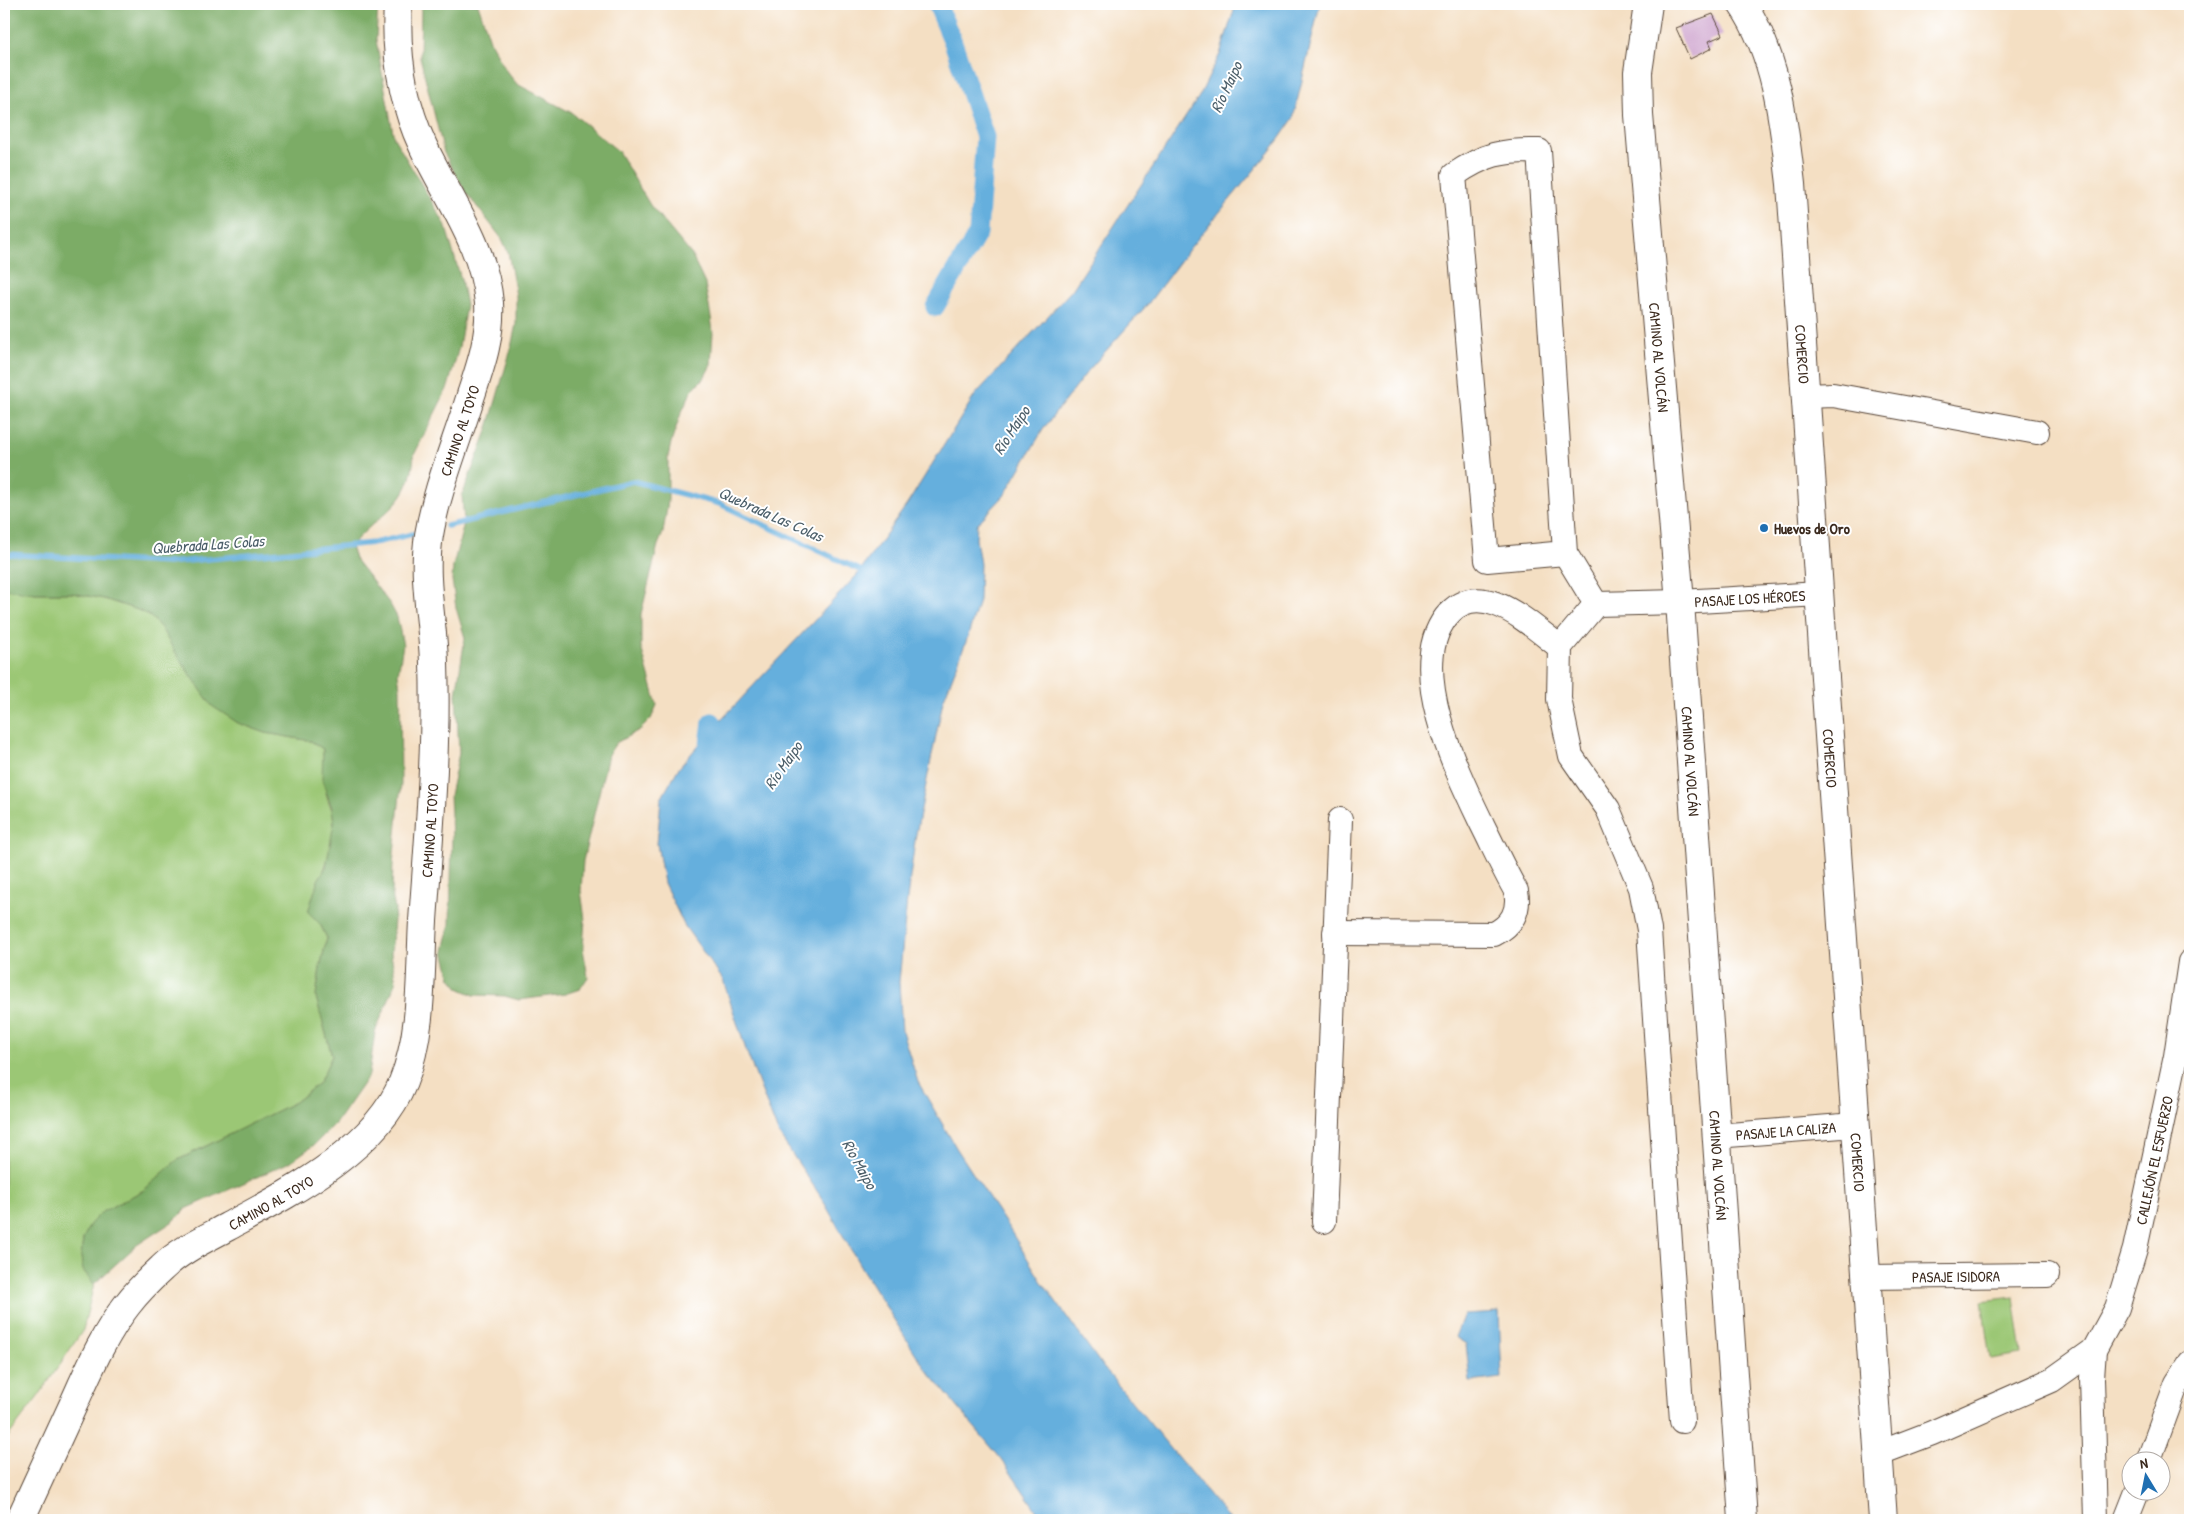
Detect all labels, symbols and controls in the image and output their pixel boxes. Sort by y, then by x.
water label: Río Maipo [1205,57,1248,116]
street label: CAMINO AL VOLCÁN [1644,302,1674,413]
street label: COMERCIO [1790,324,1815,384]
street label: CAMINO AL TOYO [434,382,484,479]
water label: Río Maipo [987,400,1036,458]
water label: Quebrada Las Colas [715,481,829,548]
place label: Huevos de Oro [1774,518,1850,539]
marker: Huevos de Oro [1758,522,1770,534]
water label: Quebrada Las Colas [151,529,267,559]
street label: PASAJE LOS HÉROES [1694,584,1806,612]
street label: CAMINO AL VOLCÁN [1677,706,1705,817]
street label: COMERCIO [1818,728,1843,788]
water label: Río Maipo [759,735,808,793]
street label: CAMINO AL TOYO [416,783,443,878]
street label: CALLEJÓN EL ESFUERZO [2130,1094,2178,1227]
street label: CAMINO AL VOLCÁN [1704,1110,1733,1221]
street label: PASAJE LA CALIZA [1735,1116,1837,1145]
street label: COMERCIO [1846,1132,1871,1192]
water label: Río Maipo [837,1135,883,1194]
street label: CAMINO AL TOYO [225,1170,317,1235]
street label: PASAJE ISIDORA [1912,1265,2001,1287]
north arrow [2122,1452,2172,1502]
text: N [2138,1453,2150,1473]

